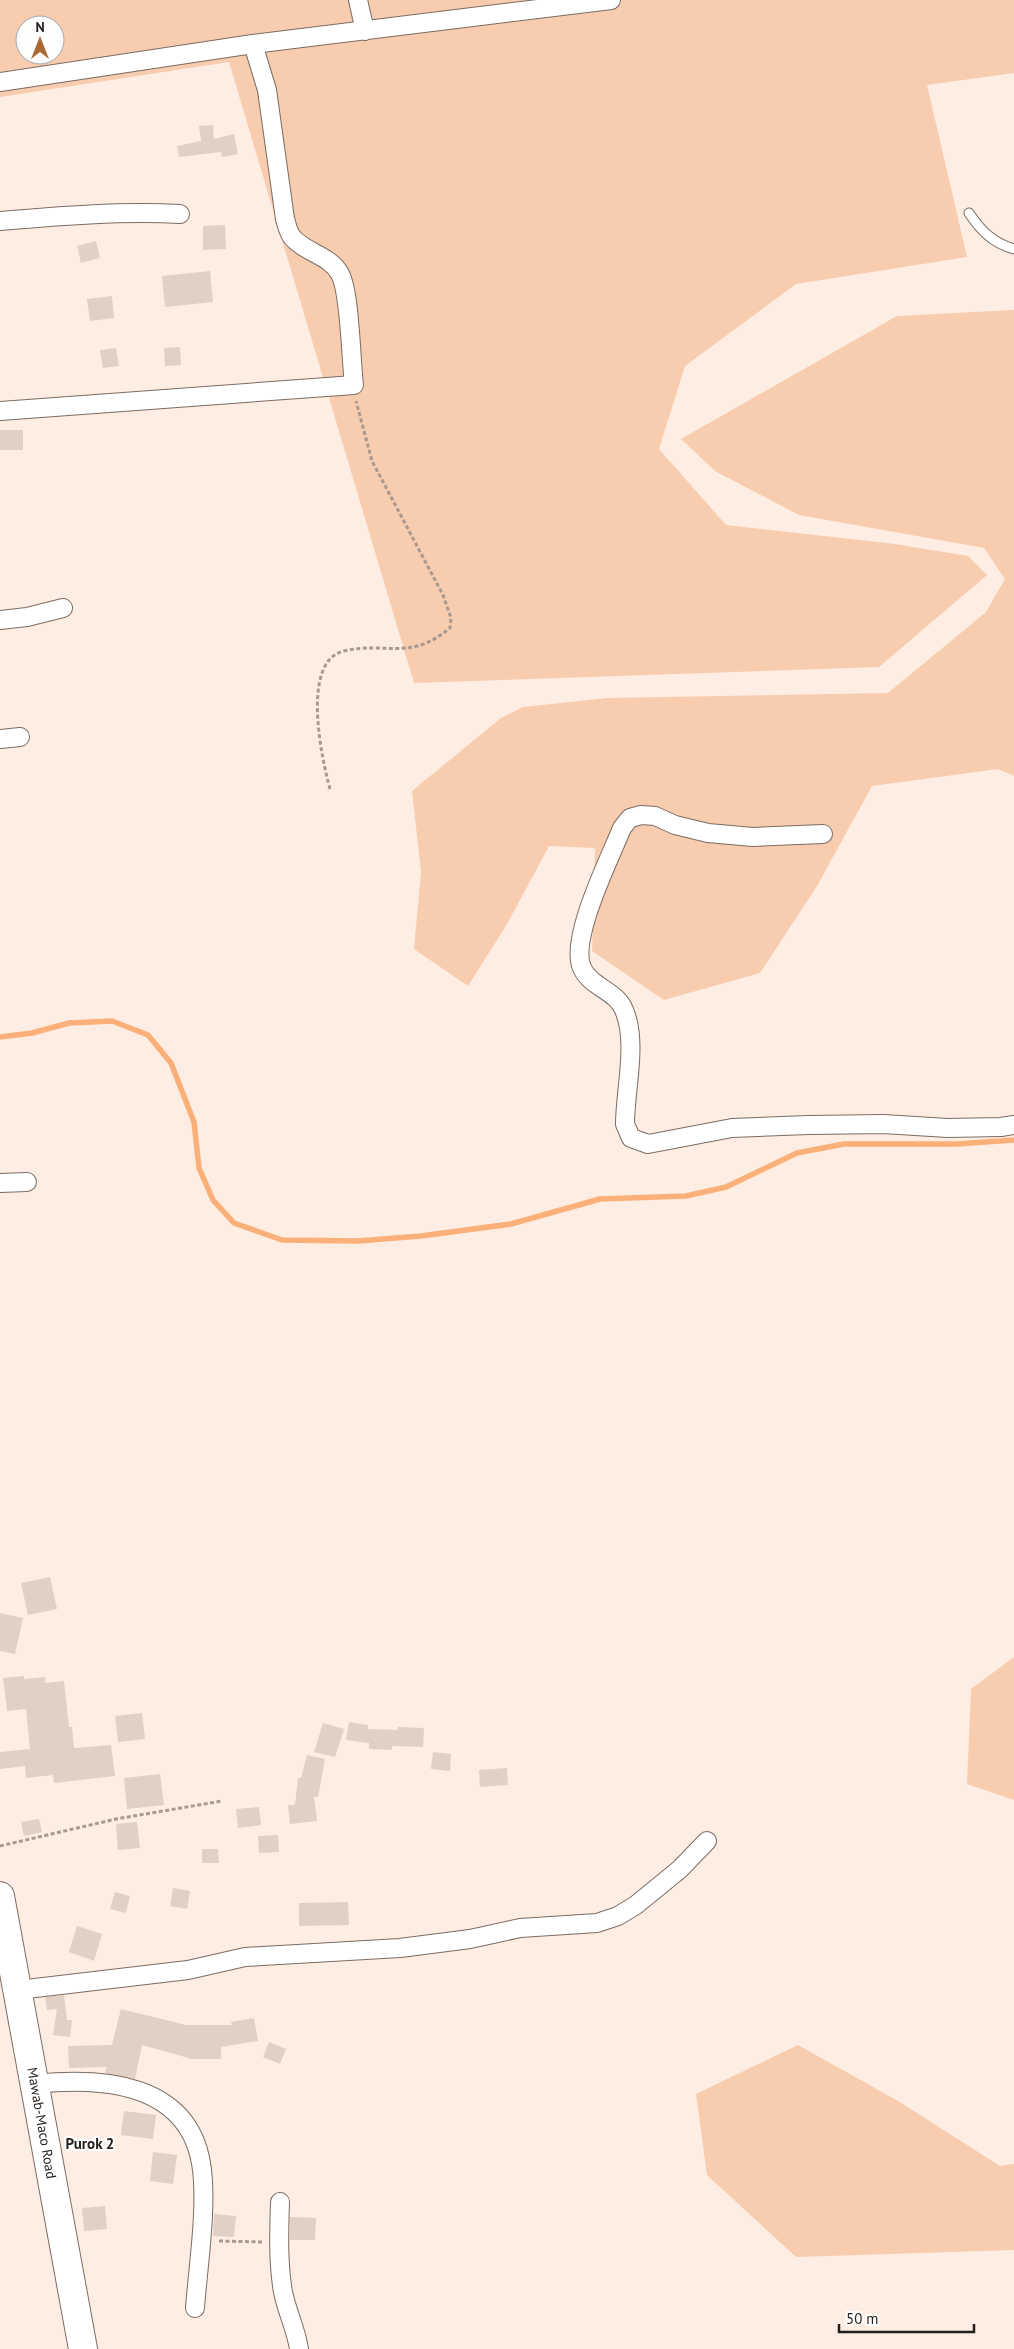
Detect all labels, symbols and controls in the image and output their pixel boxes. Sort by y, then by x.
north arrow [15,15,65,65]
text: N [35,18,45,36]
street label: Mawab-Maco Road [23,2066,61,2180]
district label: Purok 2 [66,2134,114,2153]
scale bar [839,2302,974,2334]
text: 50 m [846,2309,879,2328]

